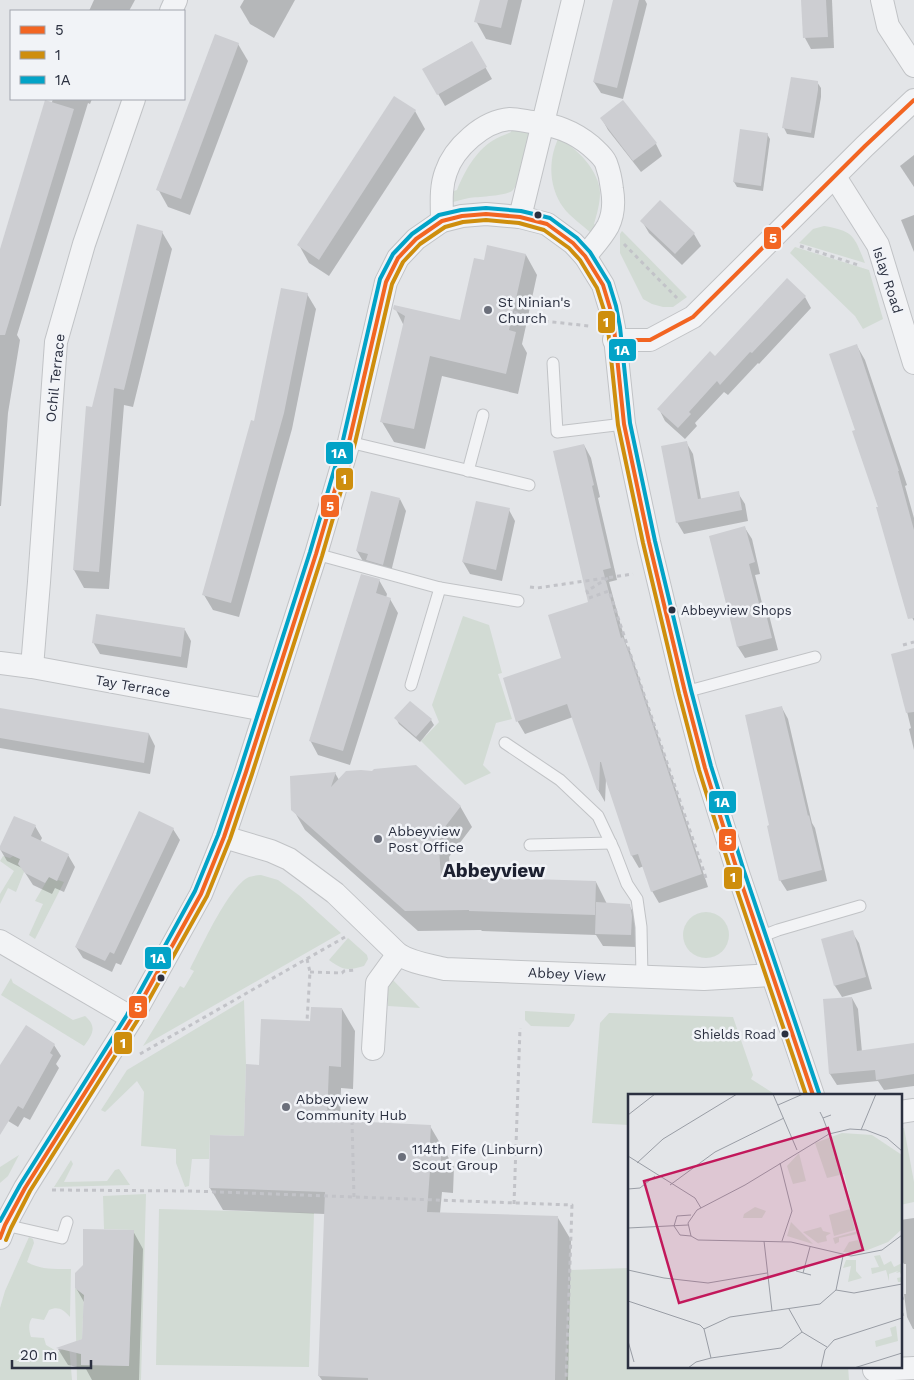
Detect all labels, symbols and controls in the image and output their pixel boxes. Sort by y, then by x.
legend [10,10,185,100]
text: 5 [55,21,64,39]
text: 1 [55,46,61,64]
text: 1A [55,71,71,89]
unlabelled marker [533,210,543,220]
line badge: 5 [763,226,782,250]
text: 5 [769,230,777,246]
street label: Islay Road [870,245,906,315]
place label: St Ninian's Church [498,294,571,326]
marker: St Ninian's Church [482,304,494,316]
line badge: 1 [597,310,616,334]
text: 1 [603,314,609,330]
street label: Ochil Terrace [42,333,68,423]
line badge: 1A [608,338,637,362]
text: 1A [614,342,630,358]
line badge: 1A [325,441,354,465]
text: 1A [331,445,347,461]
line badge: 1 [335,467,354,491]
text: 1 [341,471,347,487]
line badge: 5 [320,494,340,518]
text: 5 [326,498,334,514]
place label: Abbeyview Shops [681,603,792,618]
marker: Abbeyview Shops [667,605,677,615]
street label: Tay Terrace [94,672,172,700]
line badge: 1A [708,790,737,814]
text: 1A [714,794,730,810]
place label: Abbeyview Post Office [388,823,464,855]
line badge: 5 [718,828,737,852]
text: 5 [724,832,732,848]
marker: Abbeyview Post Office [372,833,384,845]
district label: Abbeyview [443,859,545,882]
line badge: 1 [723,866,743,890]
text: 1 [730,869,736,885]
line badge: 1A [144,946,172,970]
text: 1A [150,950,166,966]
street label: Abbey View [528,964,607,984]
unlabelled marker [156,973,166,983]
line badge: 5 [128,995,148,1019]
text: 5 [134,999,142,1015]
place label: Shields Road [694,1027,776,1042]
marker: Shields Road [780,1029,790,1039]
line badge: 1 [113,1031,133,1055]
text: 1 [120,1035,126,1051]
place label: Abbeyview Community Hub [296,1091,407,1123]
inset map [628,1094,902,1368]
marker: Abbeyview Community Hub [280,1101,292,1113]
place label: 114th Fife (Linburn) Scout Group [412,1141,543,1173]
marker: 114th Fife (Linburn) Scout Group [396,1151,408,1163]
scale bar [12,1338,91,1370]
text: 20 m [20,1346,58,1364]

